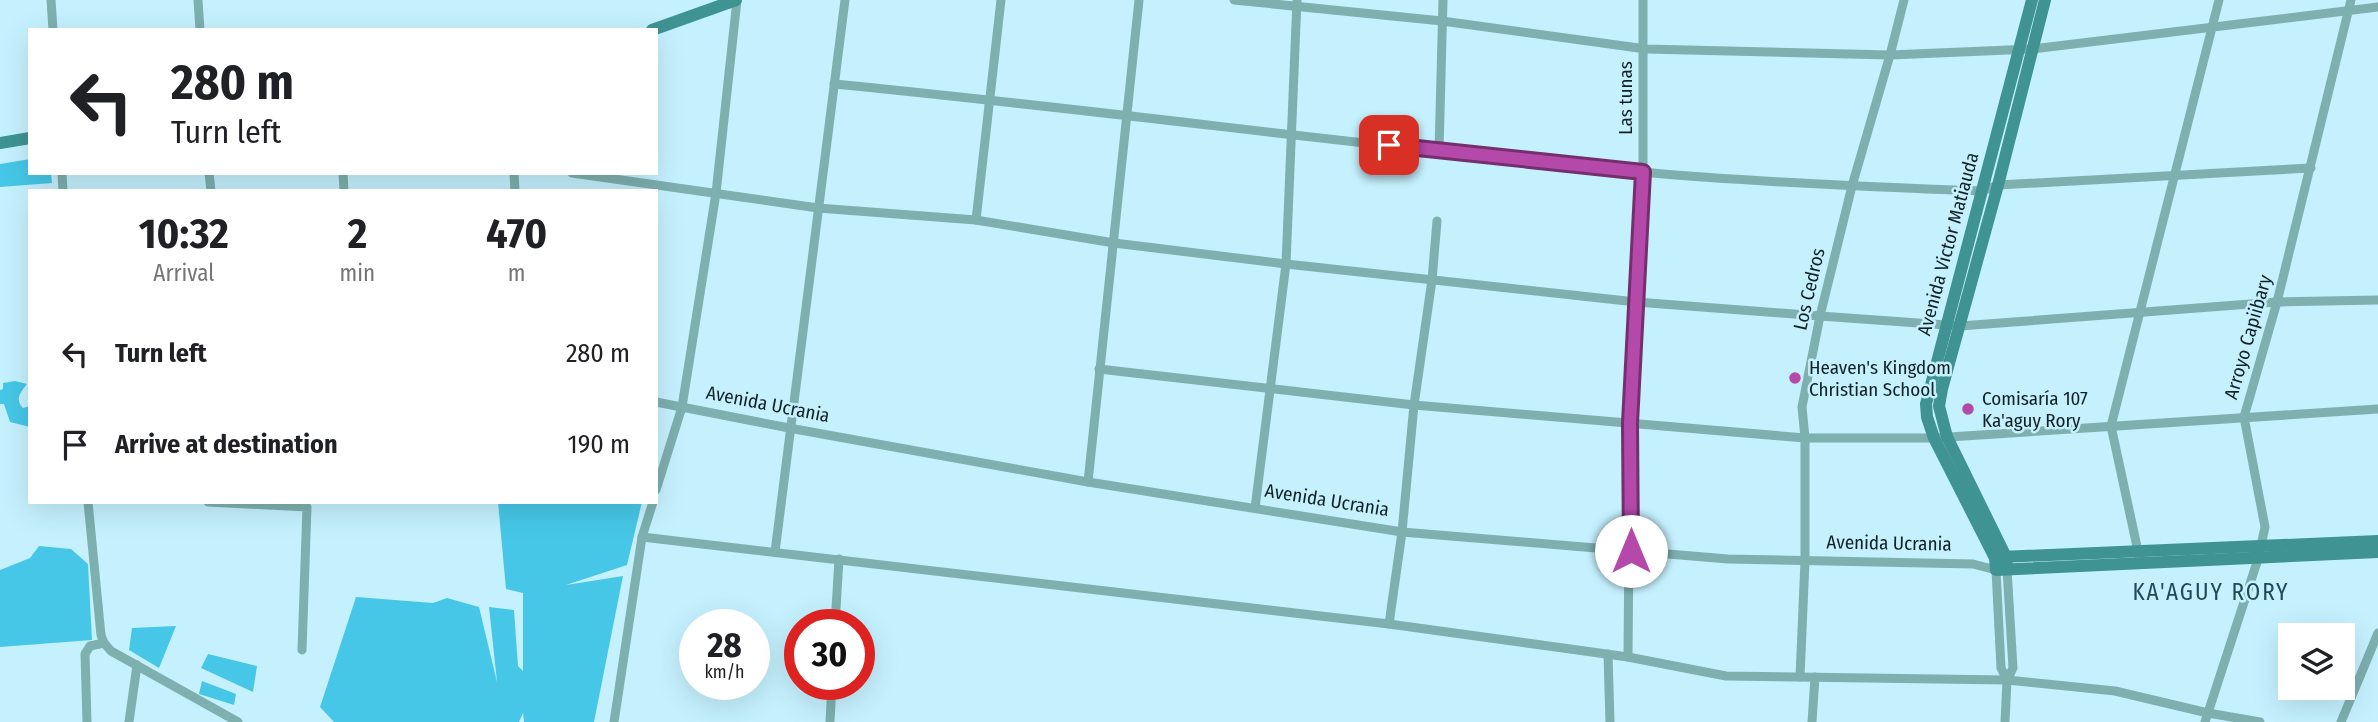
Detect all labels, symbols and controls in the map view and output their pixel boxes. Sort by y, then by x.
text: 280 m [171,53,294,112]
icon: left [56,56,147,147]
street label: Las tunas [1614,61,1637,135]
text: Turn left [171,113,281,151]
pin [1359,115,1419,175]
icon: arrive [1370,126,1408,164]
street label: Avenida Victor Matiauda [1912,150,1984,338]
text: 10:32 [139,209,229,259]
text: 2 [348,209,367,259]
text: 470 [486,209,547,259]
street label: Los Cedros [1788,246,1830,332]
text: Arrival [153,259,214,287]
text: min [340,259,375,287]
text: m [508,259,525,287]
street label: Arroyo Capiibary [2219,272,2277,402]
icon: left [56,335,94,373]
text: Turn left [115,338,207,369]
text: 280 m [566,338,630,369]
place label: Heaven's Kingdom Christian School [1809,356,1951,401]
marker: Heaven's Kingdom Christian School [1787,370,1803,386]
street label: Avenida Ucrania [704,381,832,427]
place label: Comisaría 107 Ka'aguy Rory [1982,387,2088,432]
marker: Comisaría 107 Ka'aguy Rory [1960,401,1976,417]
icon: arrive [56,426,94,464]
text: Arrive at destination [115,429,338,460]
text: 190 m [568,429,630,460]
street label: Avenida Ucrania [1263,479,1391,521]
position arrow [1594,514,1668,588]
street label: Avenida Ucrania [1826,530,1952,556]
district label: KA'AGUY RORY [2132,578,2290,606]
speed limit sign: 30 [784,609,875,700]
map controls [2278,623,2355,700]
button: layers [2278,623,2355,700]
text: 28 [707,624,742,666]
text: km/h [704,661,745,683]

